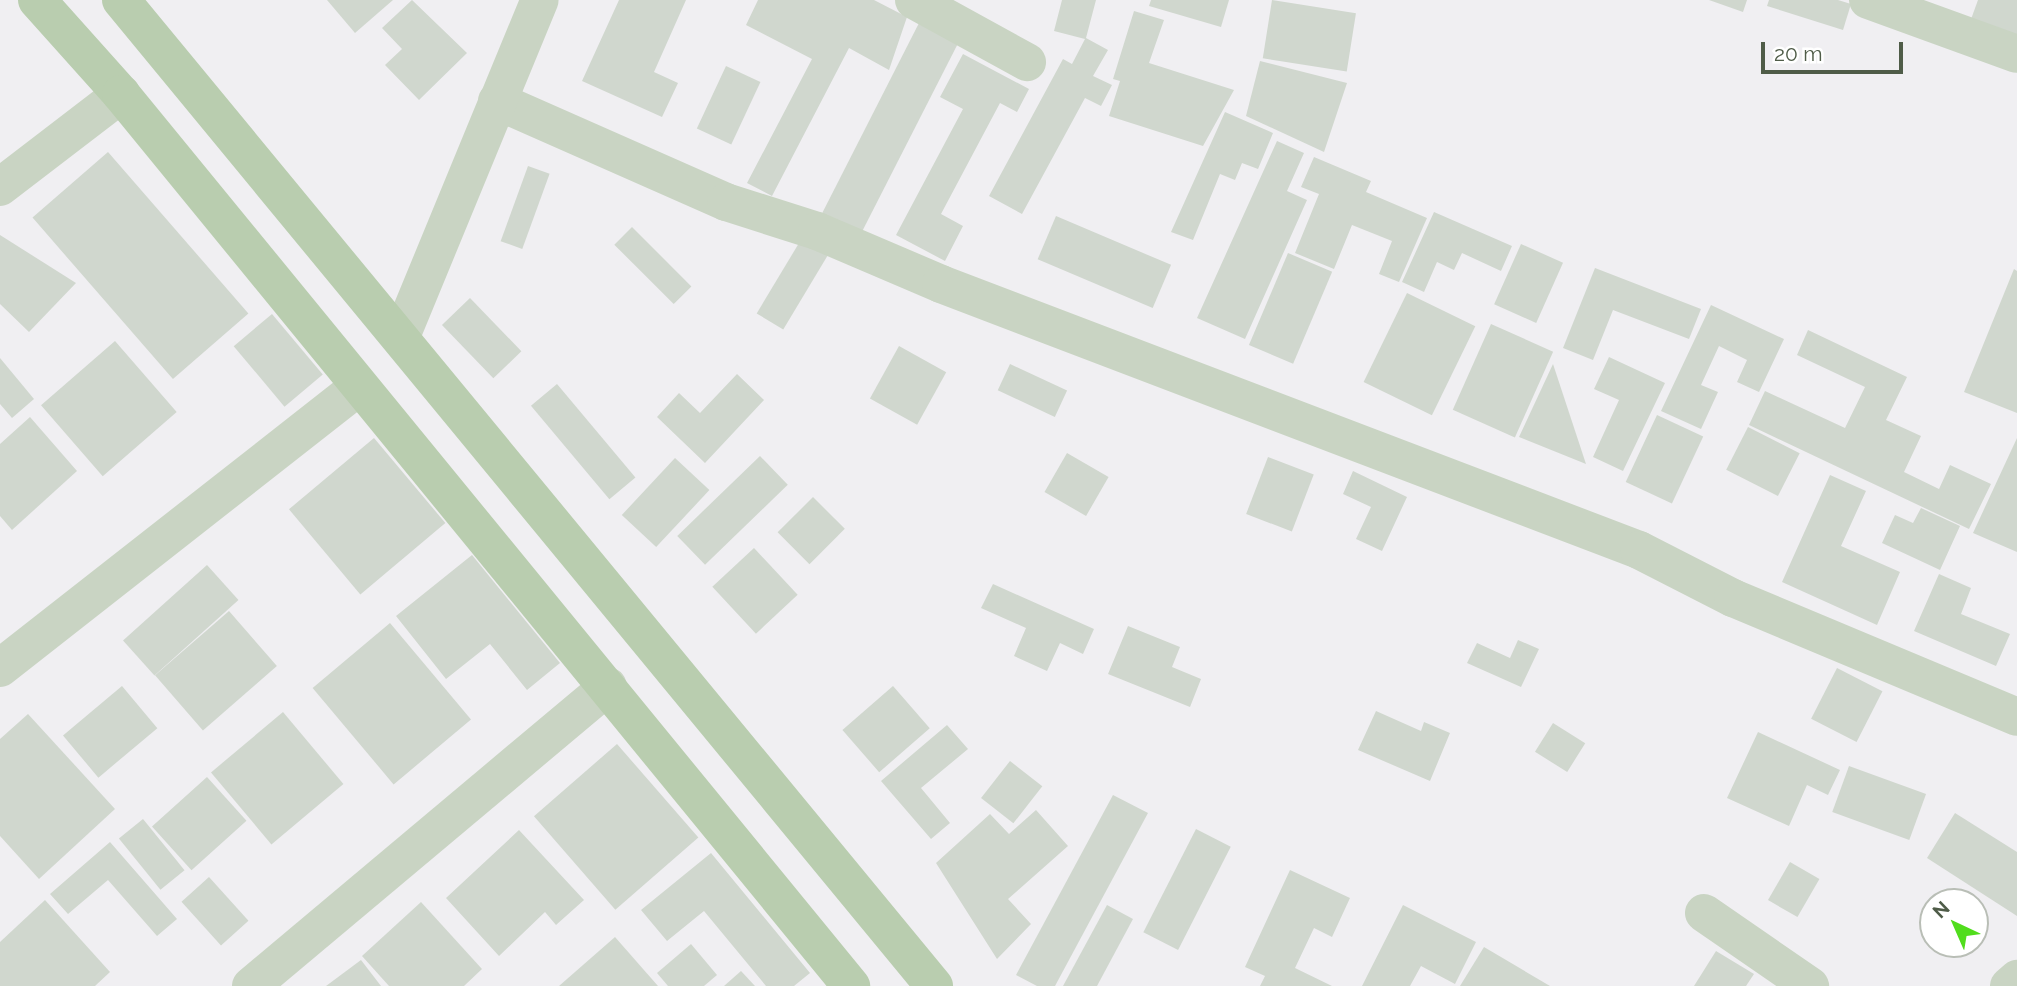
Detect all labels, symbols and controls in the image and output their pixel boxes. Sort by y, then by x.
scale bar [1765,28,1907,72]
text: 20 m [1774,41,1822,66]
north arrow [1919,888,1989,958]
text: N [1928,896,1954,922]

